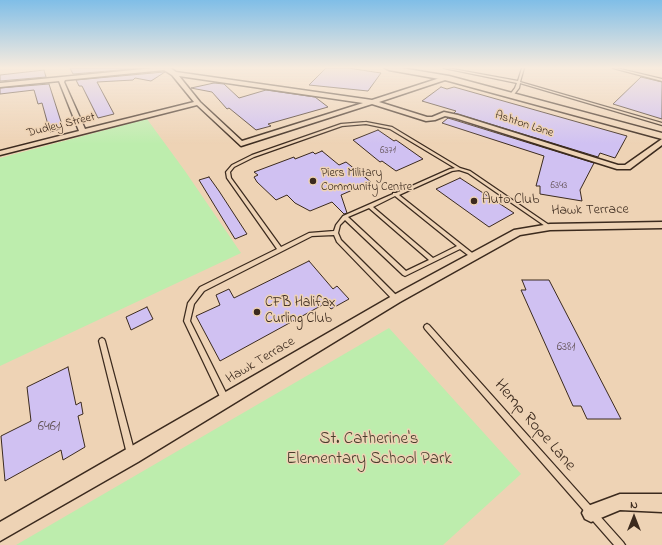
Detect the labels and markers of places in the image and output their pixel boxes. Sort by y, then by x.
place label: Piers Military Community Centre [321,167,412,195]
marker: Piers Military Community Centre [308,176,318,186]
place label: Auto Club [482,193,539,209]
marker: Auto Club [469,196,479,206]
place label: CFB Halifax Curling Club [265,296,336,328]
marker: CFB Halifax Curling Club [252,307,262,317]

